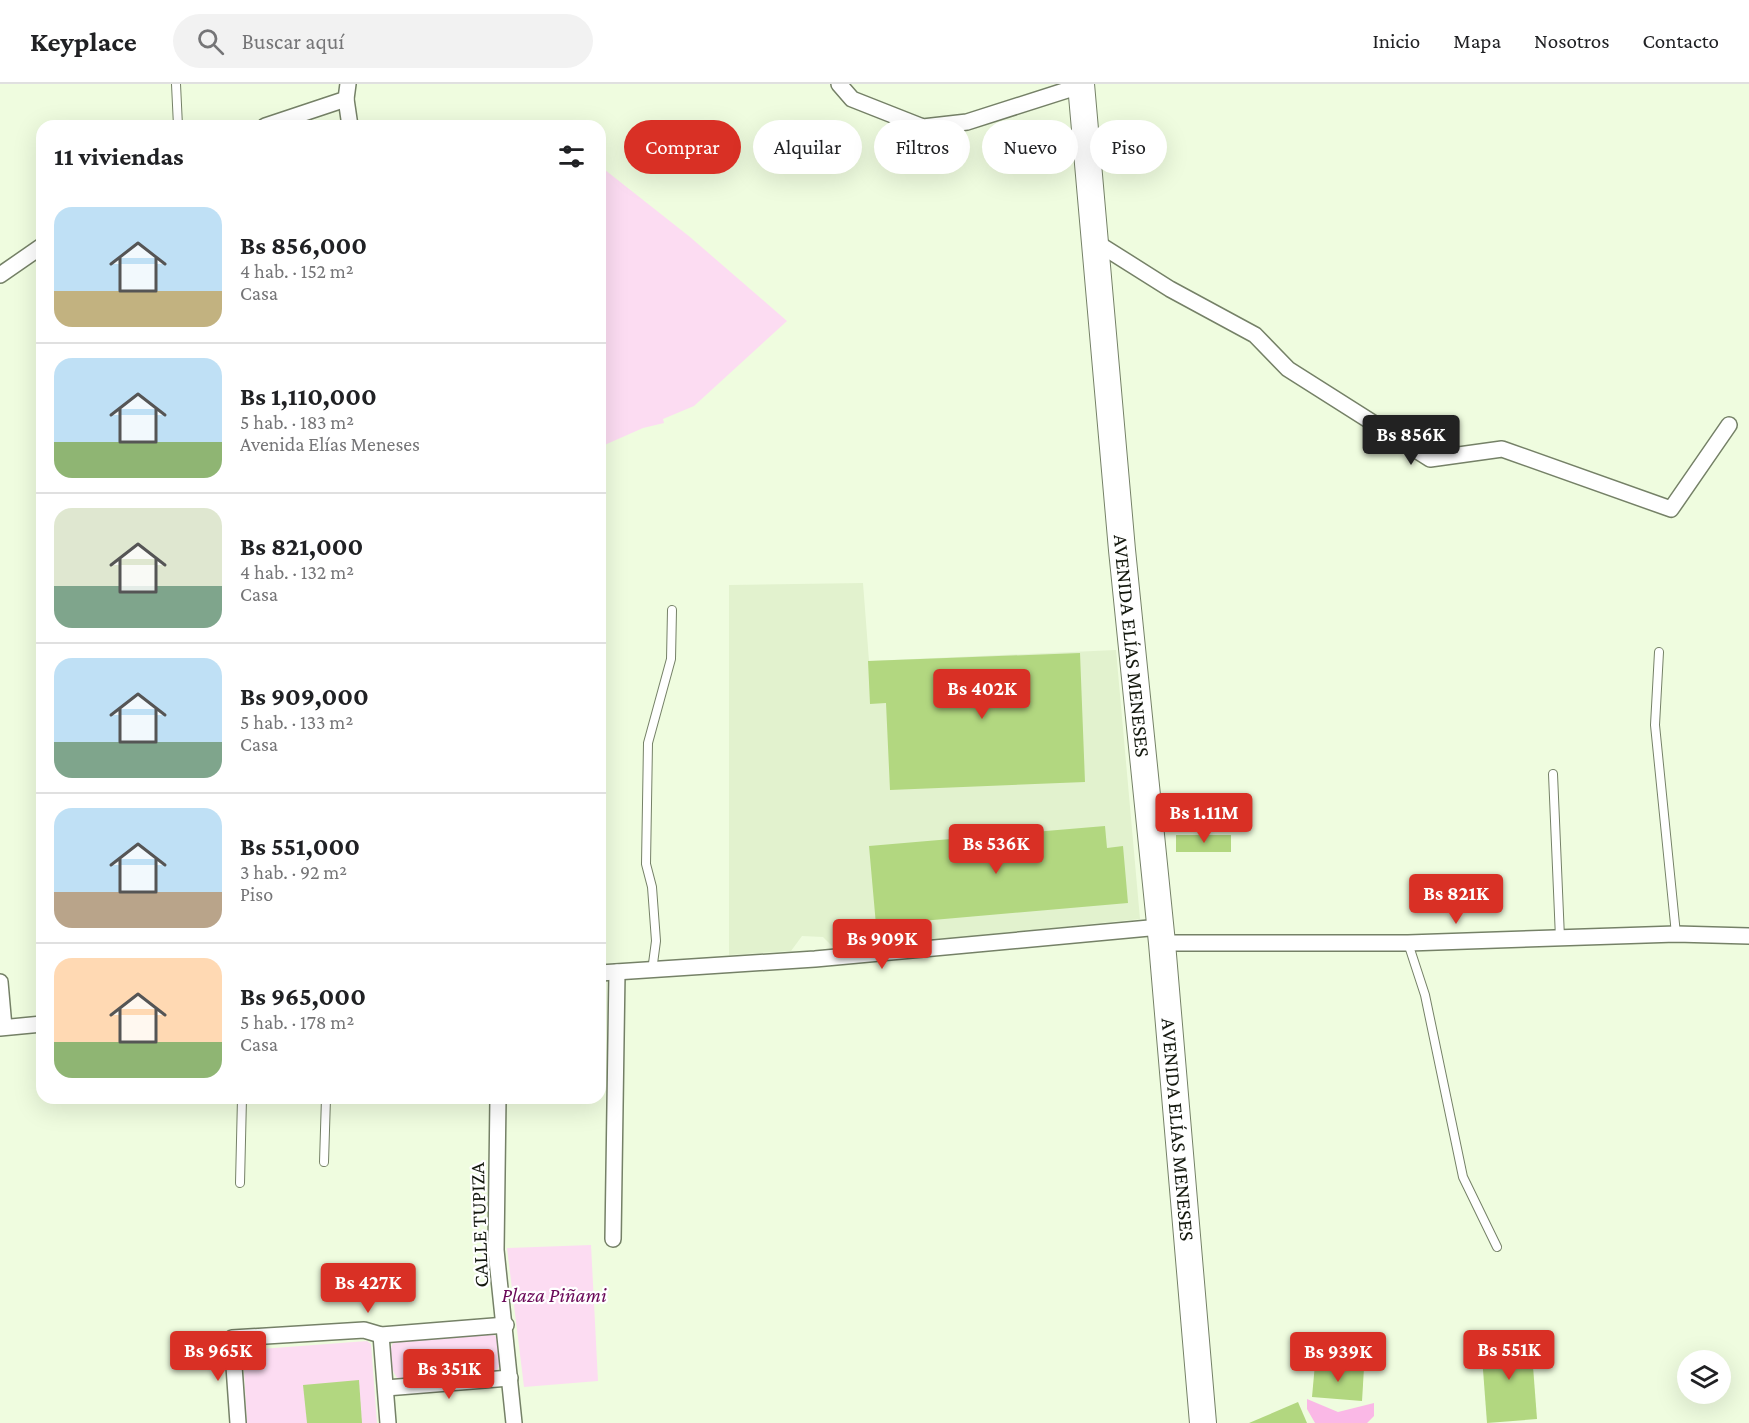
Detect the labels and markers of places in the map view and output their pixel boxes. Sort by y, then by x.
pin: Bs 856K [1356,415,1466,466]
pin: Bs 402K [927,669,1037,720]
pin: Bs 1.11M [1142,793,1266,844]
pin: Bs 536K [941,824,1051,875]
pin: Bs 821K [1401,874,1511,925]
pin: Bs 909K [827,919,937,970]
pin: Bs 427K [313,1263,423,1314]
pin: Bs 551K [1454,1330,1564,1381]
pin: Bs 965K [163,1331,273,1382]
pin: Bs 939K [1283,1332,1393,1383]
pin: Bs 351K [394,1349,504,1400]

